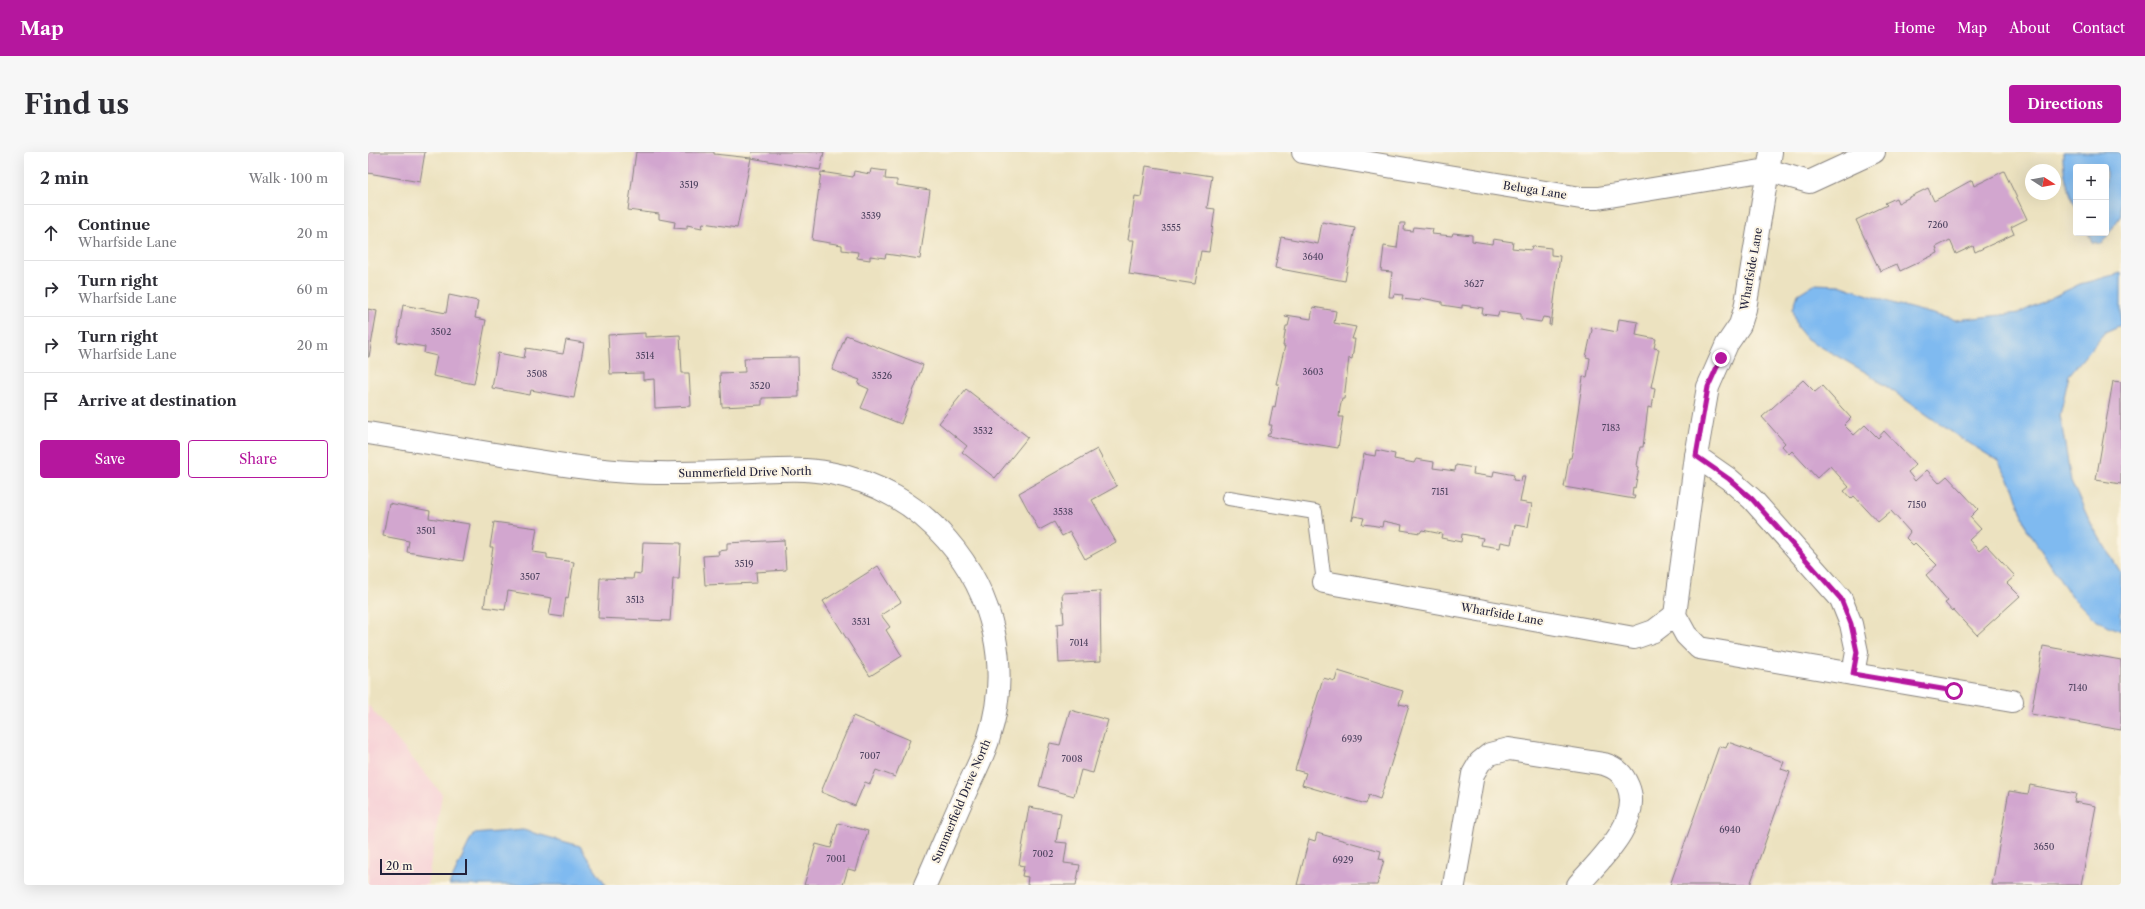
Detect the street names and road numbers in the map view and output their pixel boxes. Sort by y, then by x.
street label: Beluga Lane [1502,178,1568,202]
street label: Wharfside Lane [1737,227,1765,312]
street label: Summerfield Drive North [678,464,812,480]
street label: Wharfside Lane [1459,600,1544,628]
street label: Summerfield Drive North [929,737,993,865]

